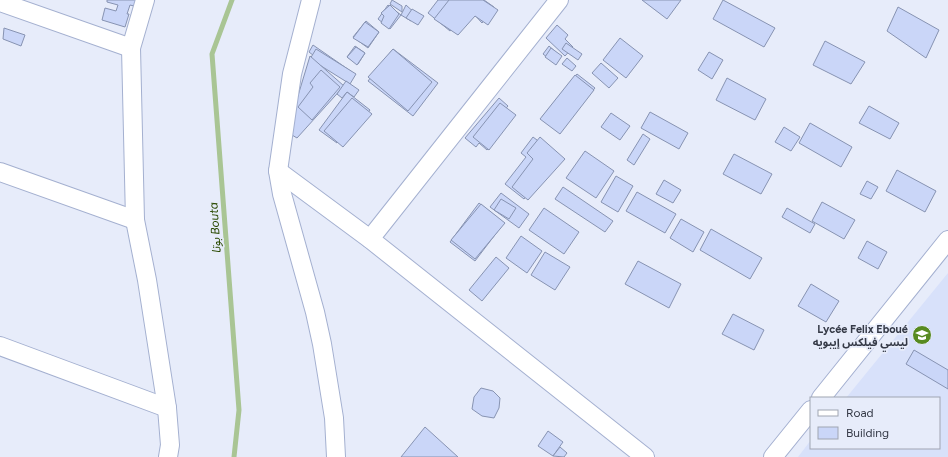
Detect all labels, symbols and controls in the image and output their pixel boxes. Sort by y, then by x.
water label: بوتا Bouta [206,202,224,254]
place label: Lycée Felix Eboué ليسي فيلكس إيبويه [813,323,908,351]
school or university icon: Lycée Felix Eboué ليسي فيلكس إيبويه [911,324,933,346]
legend [810,397,940,449]
text: Road [846,406,874,420]
text: Building [846,426,889,440]

